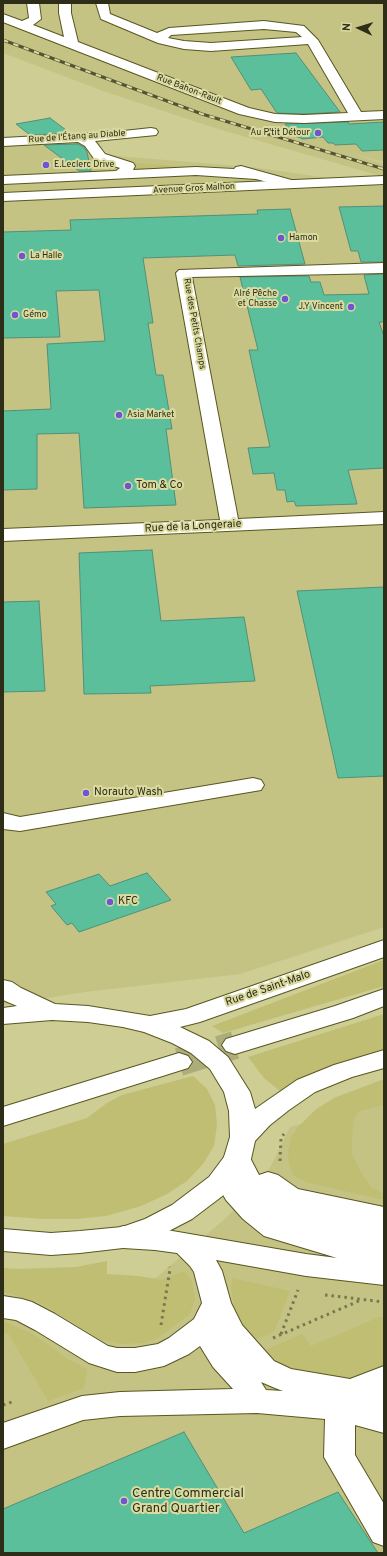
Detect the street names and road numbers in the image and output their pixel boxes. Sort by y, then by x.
street label: Rue Bahon-Rault [155,73,223,107]
street label: Rue de l'Étang au Diable [28,128,126,146]
street label: Avenue Gros Malhon [153,181,235,197]
street label: Rue des Petits Champs [181,278,207,370]
street label: Rue de la Longeraie [144,518,242,536]
street label: Rue de Saint-Malo [224,968,312,1010]

